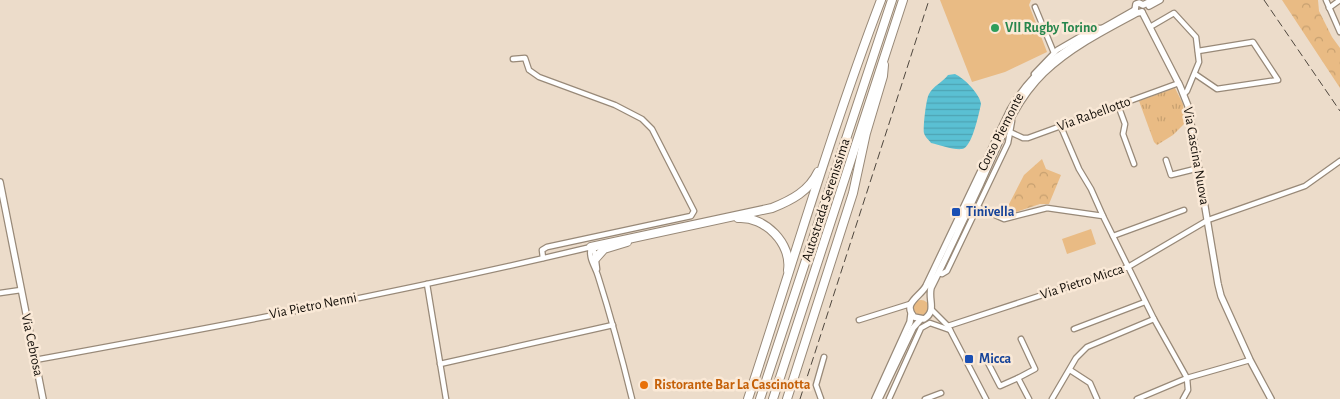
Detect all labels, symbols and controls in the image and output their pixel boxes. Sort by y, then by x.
place label: VII Rugby Torino [1005,21,1097,35]
marker: VII Rugby Torino [989,22,1001,34]
street label: Corso Piemonte [975,91,1027,173]
street label: Via Rabellotto [1055,94,1133,134]
street label: Via Cascina Nuova [1180,106,1212,207]
street label: Autostrada Serenissima [800,136,853,263]
place label: Tinivella [966,205,1015,219]
marker: Tinivella [950,206,962,218]
street label: Via Pietro Micca [1039,262,1126,302]
street label: Via Pietro Nenni [268,291,358,321]
street label: Via Cebrosa [19,312,46,378]
place label: Micca [979,352,1011,366]
marker: Micca [963,353,975,365]
place label: Ristorante Bar La Cascinotta [654,378,811,392]
marker: Ristorante Bar La Cascinotta [638,379,650,391]

